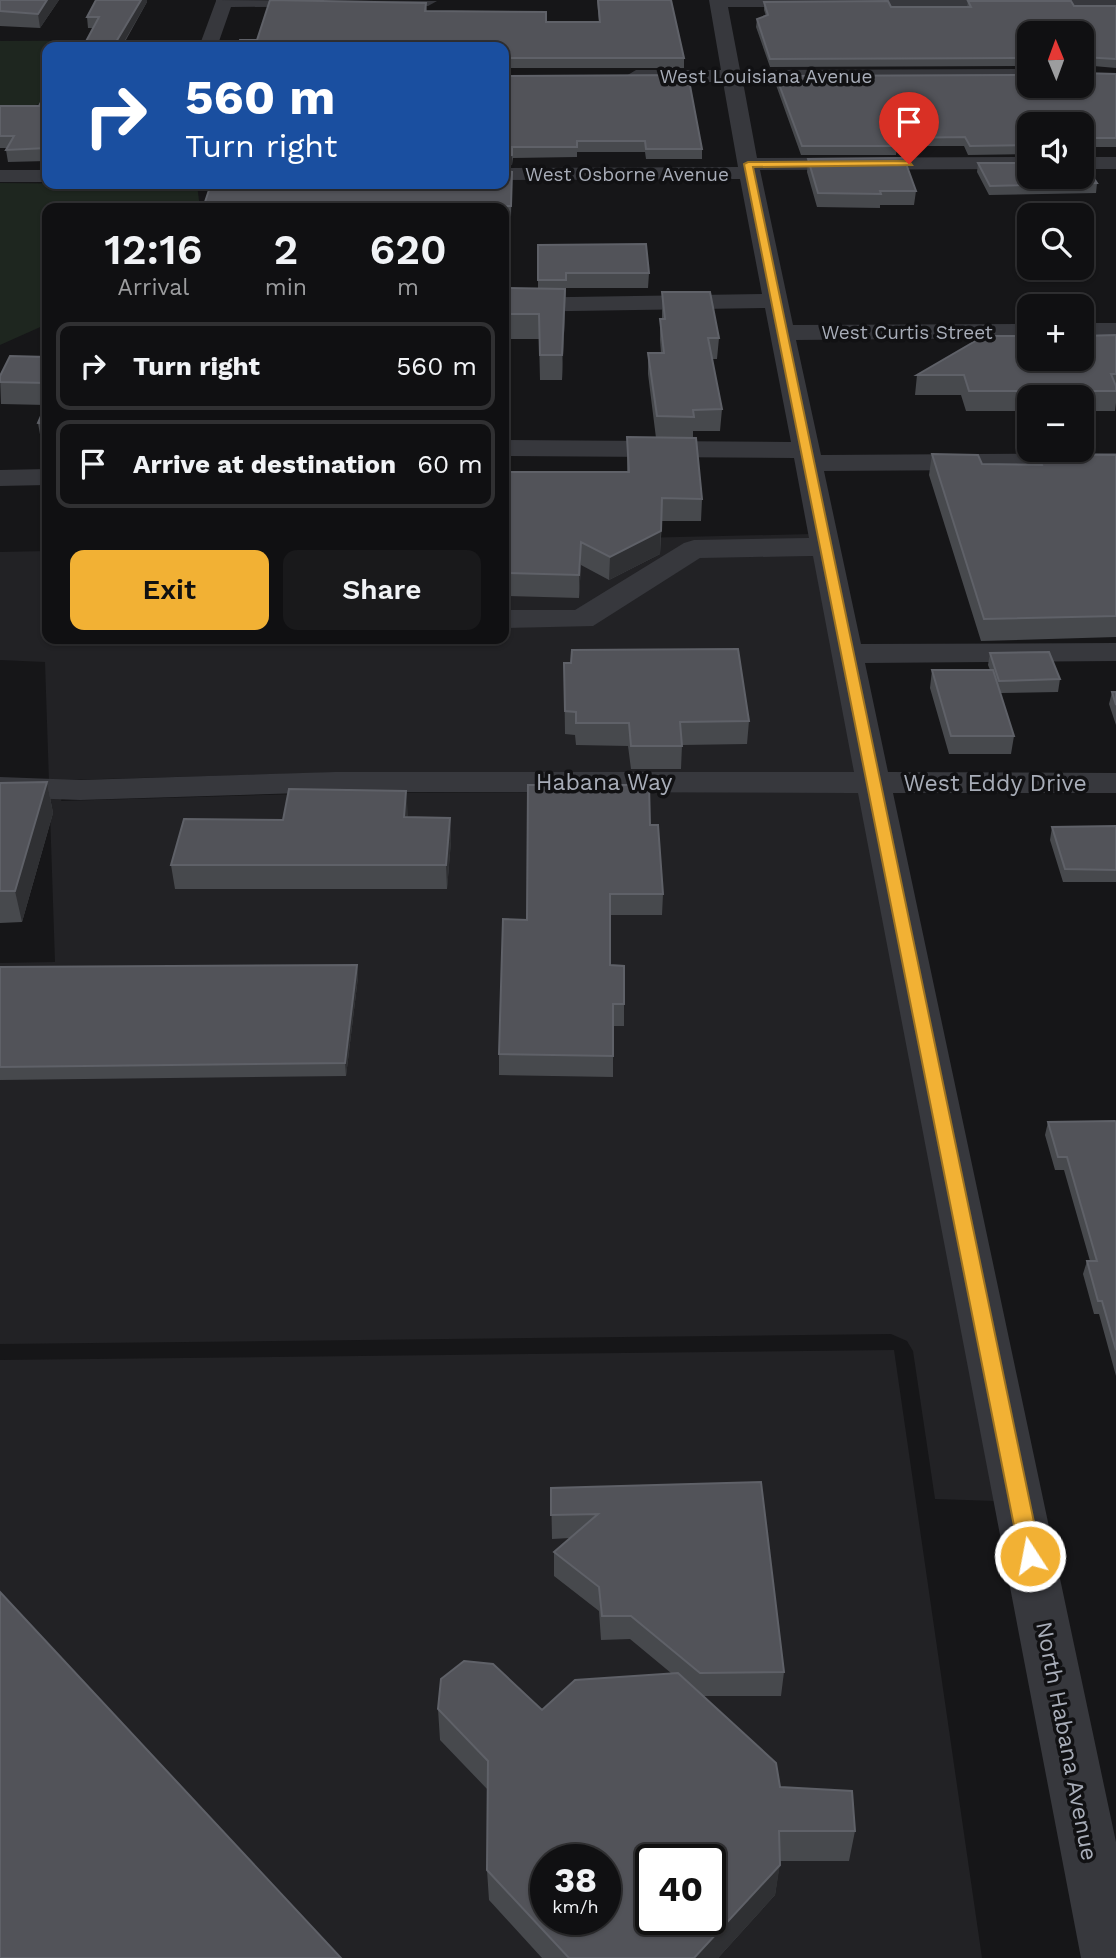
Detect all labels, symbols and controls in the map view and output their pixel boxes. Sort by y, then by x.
north arrow [1017,21,1094,98]
map controls [1017,21,1094,462]
street label: West Louisiana Avenue [659,65,873,88]
text: 560 m [185,68,335,126]
icon: right [70,70,161,161]
pin [879,92,939,164]
icon: arrive [890,103,928,141]
button: sound [1017,112,1094,189]
text: Turn right [185,127,337,165]
street label: West Osborne Avenue [525,163,729,186]
button: search [1017,203,1094,280]
text: 12:16 [104,225,202,274]
text: 2 [274,225,298,274]
text: 620 [369,225,447,274]
text: Arrival [117,274,189,301]
text: min [265,274,307,301]
text: m [397,274,419,301]
button: + [1017,294,1094,371]
street label: West Curtis Street [821,321,993,344]
icon: right [74,347,112,385]
text: Turn right [133,351,260,381]
text: 560 m [396,351,477,381]
button: − [1017,385,1094,462]
icon: arrive [74,445,112,483]
text: Arrive at destination [133,449,396,479]
text: 60 m [417,449,483,479]
button: Exit [70,550,269,630]
button: Share [283,550,481,630]
street label: Habana Way [536,769,672,796]
street label: West Eddy Drive [903,770,1087,797]
position arrow [993,1519,1067,1593]
street label: North Habana Avenue [1030,1619,1103,1863]
speed limit sign: 40 [635,1844,726,1935]
text: 38 [554,1859,597,1901]
text: km/h [552,1896,599,1917]

